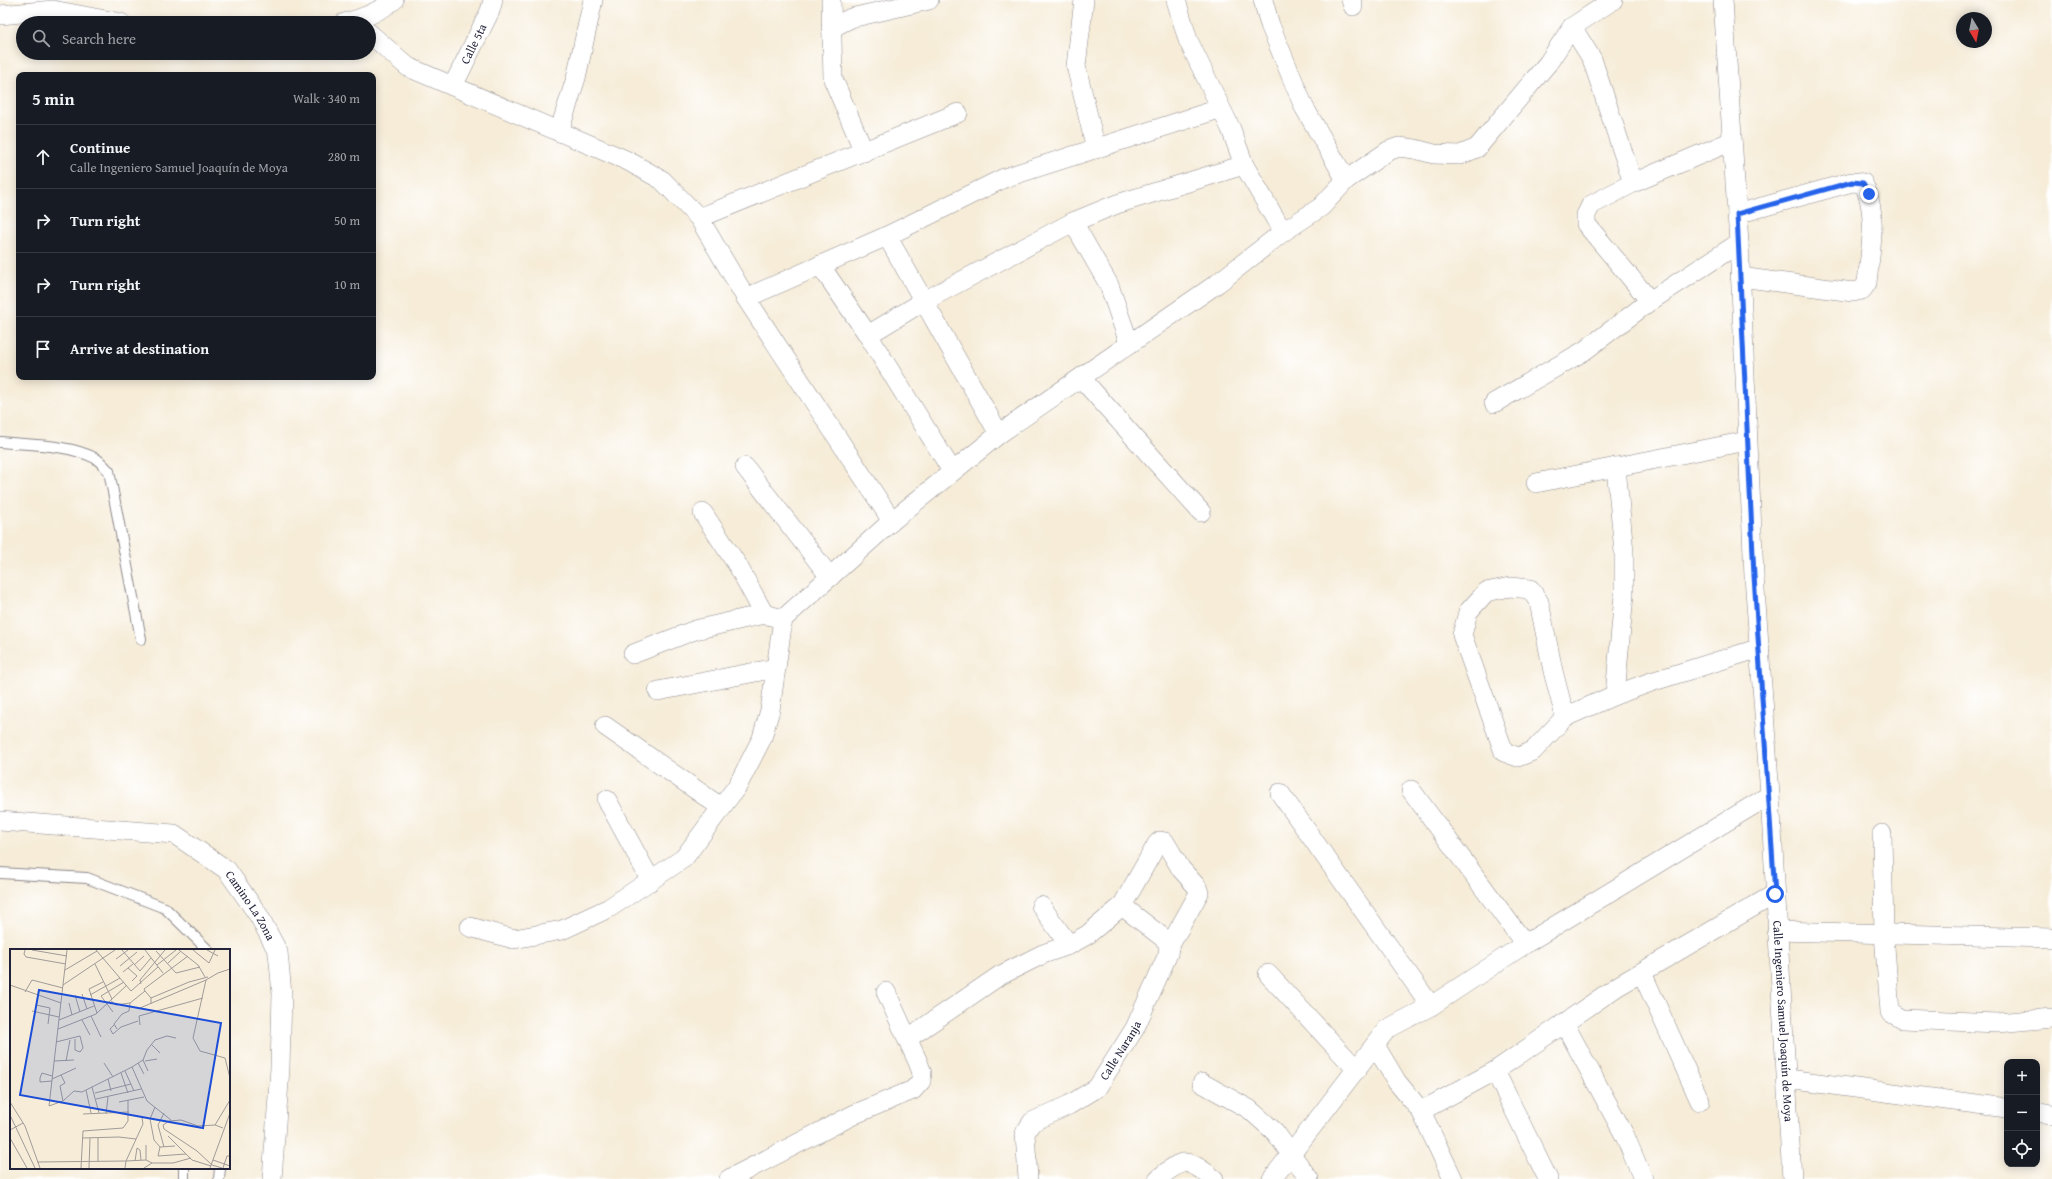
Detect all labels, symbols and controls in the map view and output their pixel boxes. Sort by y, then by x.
north arrow [1956,12,1992,48]
search box [16,16,376,60]
street label: Calle 5ta [456,20,491,67]
icon: search [30,27,52,49]
text: Search here [62,28,136,49]
text: 5 min [32,86,74,111]
text: Walk · 340 m [293,89,360,108]
text: Continue [70,137,131,158]
icon: ahead [32,146,54,168]
text: 280 m [328,147,360,166]
text: Calle Ingeniero Samuel Joaquín de Moya [70,158,288,177]
route end [1860,185,1878,203]
icon: right [32,210,54,232]
text: Turn right [70,210,141,231]
text: 50 m [334,211,360,230]
icon: right [32,274,54,296]
text: Turn right [70,274,141,295]
text: 10 m [334,275,360,294]
icon: arrive [32,338,54,360]
text: Arrive at destination [70,338,209,359]
street label: Camino La Zona [222,867,279,943]
route start [1766,885,1784,903]
street label: Calle Ingeniero Samuel Joaquín de Moya [1769,920,1798,1123]
inset map [10,949,230,1169]
street label: Calle Naranja [1095,1018,1145,1083]
map controls [2004,1059,2040,1167]
button: + [2004,1059,2040,1095]
button: − [2004,1095,2040,1131]
button: locate [2004,1131,2040,1167]

